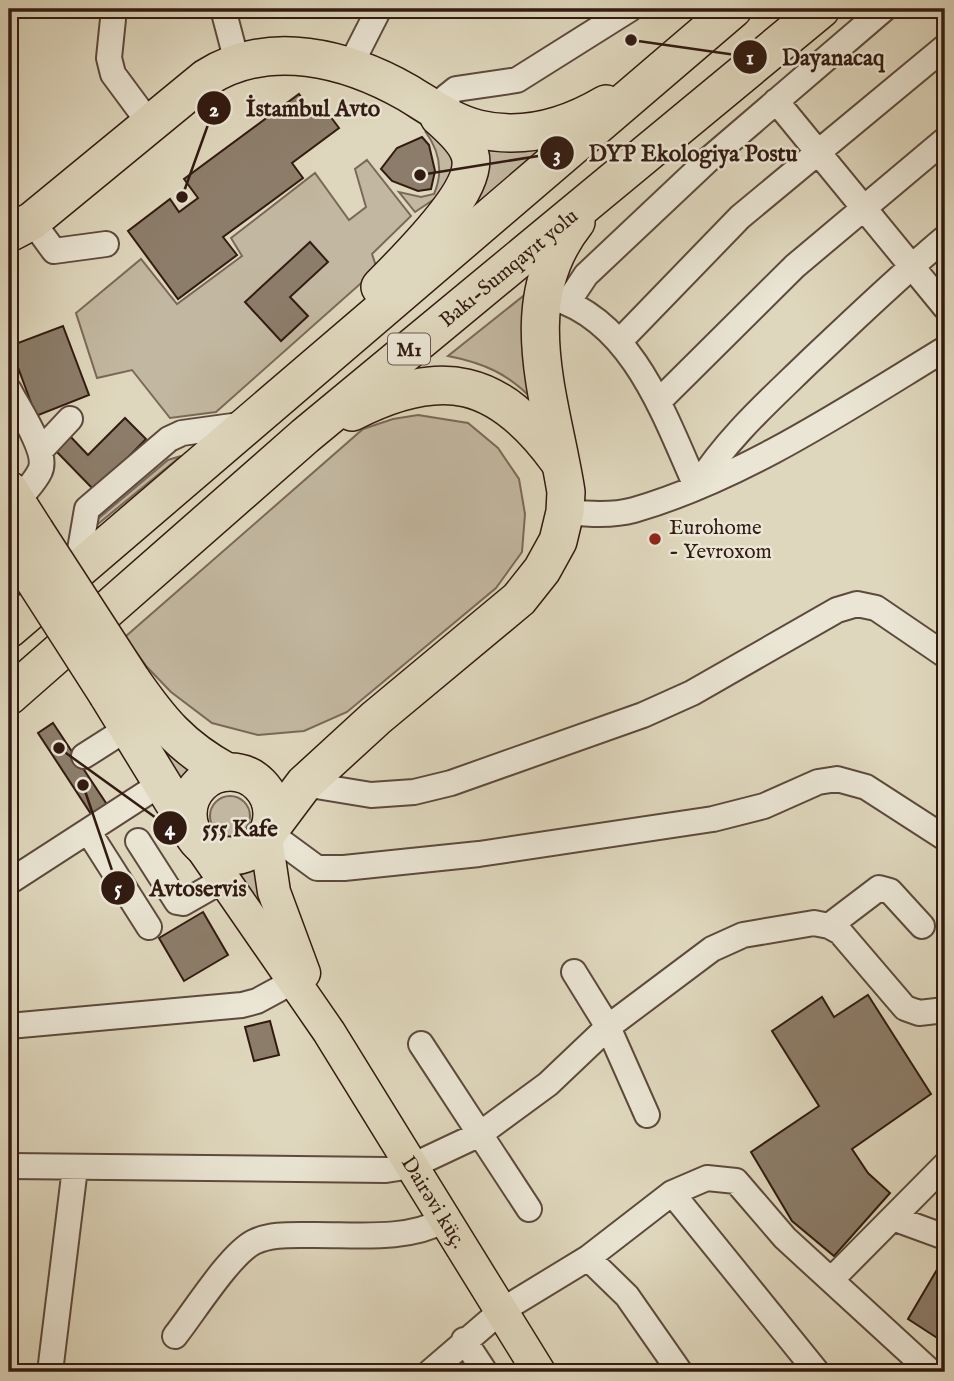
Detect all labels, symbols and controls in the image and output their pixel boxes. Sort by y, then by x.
callout: Dayanacaq [732,35,898,79]
text: Dayanacaq [782,44,886,73]
text: 1 [746,45,754,72]
callout: İstambul Avto [196,86,394,130]
text: İstambul Avto [246,94,381,124]
text: 2 [209,97,219,124]
callout: DYP Ekologiya Postu [539,131,811,175]
text: DYP Ekologiya Postu [589,140,797,169]
text: 3 [553,142,561,169]
street label: Bakı-Sumqayıt yolu [434,203,584,334]
road number: M1 [388,334,430,364]
place label: Eurohome - Yevroxom [669,515,772,566]
marker: Eurohome - Yevroxom [647,531,663,547]
callout: 555 Kafe [153,806,291,850]
text: 555 Kafe [202,815,278,844]
text: 4 [165,816,176,843]
callout: Avtoservis [100,866,260,910]
text: Avtoservis [148,875,247,904]
text: 5 [114,876,122,903]
street label: Dairəvi küç. [394,1152,472,1254]

